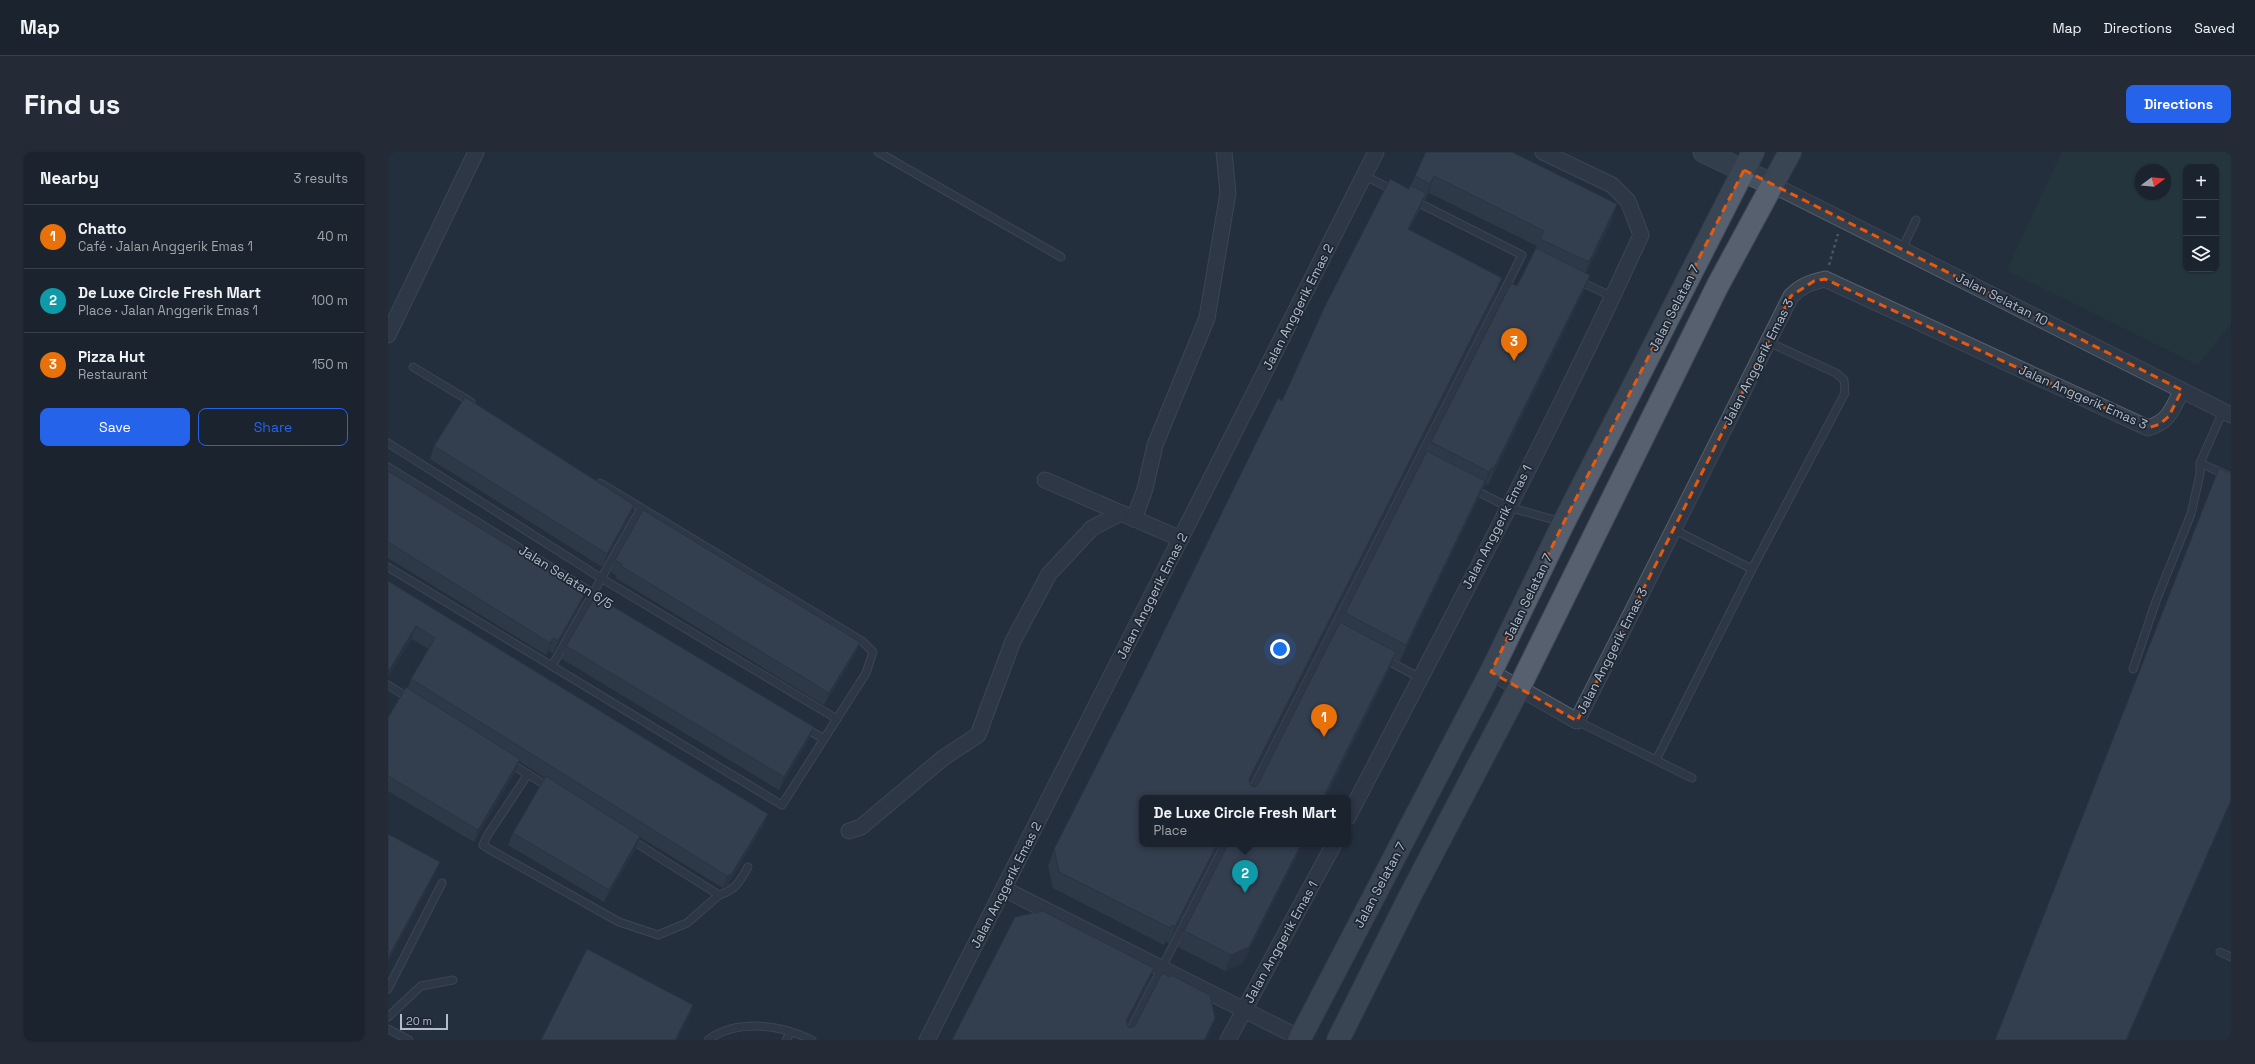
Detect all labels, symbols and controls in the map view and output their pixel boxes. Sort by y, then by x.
text: Map [20,15,60,40]
text: Map [2052,19,2082,37]
text: Directions [2104,19,2172,37]
text: Saved [2194,19,2235,37]
button: Directions [2126,85,2231,123]
text: Find us [24,86,121,122]
north arrow [2135,164,2171,200]
map controls [2183,164,2219,272]
button: + [2183,164,2219,200]
text: Nearby [40,167,99,189]
text: 3 results [294,170,348,187]
button: − [2183,200,2219,236]
text: Chatto [78,219,126,238]
text: 1 [50,228,56,245]
text: 40 m [317,228,348,245]
button: layers [2183,236,2219,272]
text: Café · Jalan Anggerik Emas 1 [78,238,253,255]
street label: Jalan Anggerik Emas 2 [1259,241,1337,373]
street label: Jalan Selatan 7 [1645,262,1703,354]
street label: Jalan Selatan 10 [1953,268,2051,330]
text: De Luxe Circle Fresh Mart [78,283,261,302]
text: 2 [49,292,57,309]
text: 100 m [311,292,348,309]
street label: Jalan Anggerik Emas 3 [1719,296,1797,428]
text: Place · Jalan Anggerik Emas 1 [78,302,258,319]
pin: 3 [1501,328,1527,361]
text: Pizza Hut [78,347,145,366]
text: 3 [49,356,57,373]
text: 150 m [312,356,348,373]
street label: Jalan Anggerik Emas 3 [2016,361,2150,433]
text: Restaurant [78,366,148,383]
button: Save [40,408,190,446]
button: Share [198,408,348,446]
street label: Jalan Anggerik Emas 1 [1458,462,1536,592]
street label: Jalan Anggerik Emas 2 [1113,530,1191,662]
street label: Jalan Selatan 6/5 [516,541,616,613]
street label: Jalan Selatan 7 [1500,551,1556,643]
street label: Jalan Anggerik Emas 3 [1573,585,1651,717]
your location [1270,639,1290,659]
pin: 1 [1311,704,1337,737]
popup [1139,795,1351,847]
text: De Luxe Circle Fresh Mart [1153,803,1337,822]
street label: Jalan Anggerik Emas 2 [967,819,1045,951]
text: Place [1153,822,1187,839]
street label: Jalan Selatan 7 [1350,839,1410,931]
pin: 2 [1232,860,1258,893]
street label: Jalan Anggerik Emas 1 [1240,878,1322,1006]
scale bar [400,1012,448,1031]
text: 20 m [406,1014,432,1028]

